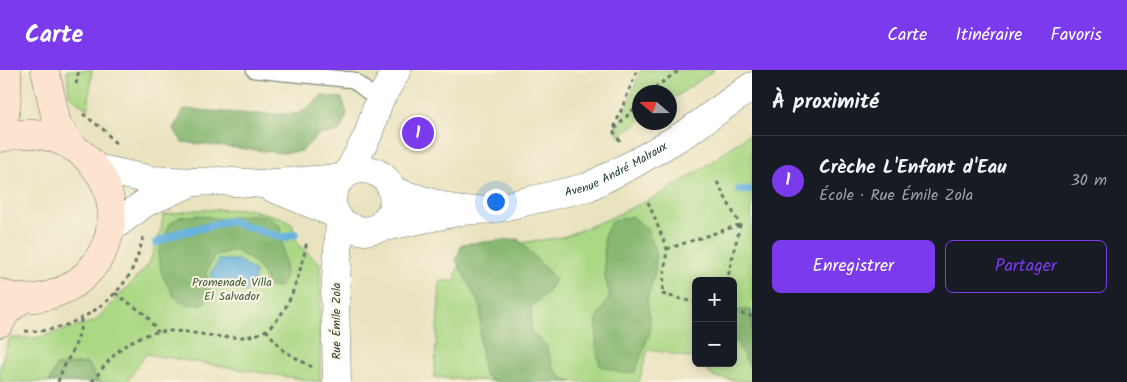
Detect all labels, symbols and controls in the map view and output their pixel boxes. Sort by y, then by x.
text: Carte [25,16,83,55]
text: Carte [887,21,927,50]
text: Itinéraire [955,21,1022,50]
text: Favoris [1050,21,1102,50]
north arrow [632,85,677,130]
text: À proximité [772,86,879,119]
pin: 1 [402,114,434,152]
street label: Avenue André Malraux [563,136,672,202]
text: Crèche L'Enfant d'Eau [819,153,1007,183]
text: 1 [786,168,790,193]
text: 30 m [1071,168,1107,193]
text: École · Rue Émile Zola [819,183,973,208]
your location [483,189,509,215]
button: Enregistrer [772,240,935,293]
button: Partager [945,240,1107,293]
park label: Promenade Villa El Salvador [192,273,272,306]
map controls [692,277,737,367]
button: + [692,277,737,322]
street label: Rue Émile Zola [327,282,346,360]
button: − [692,322,737,367]

